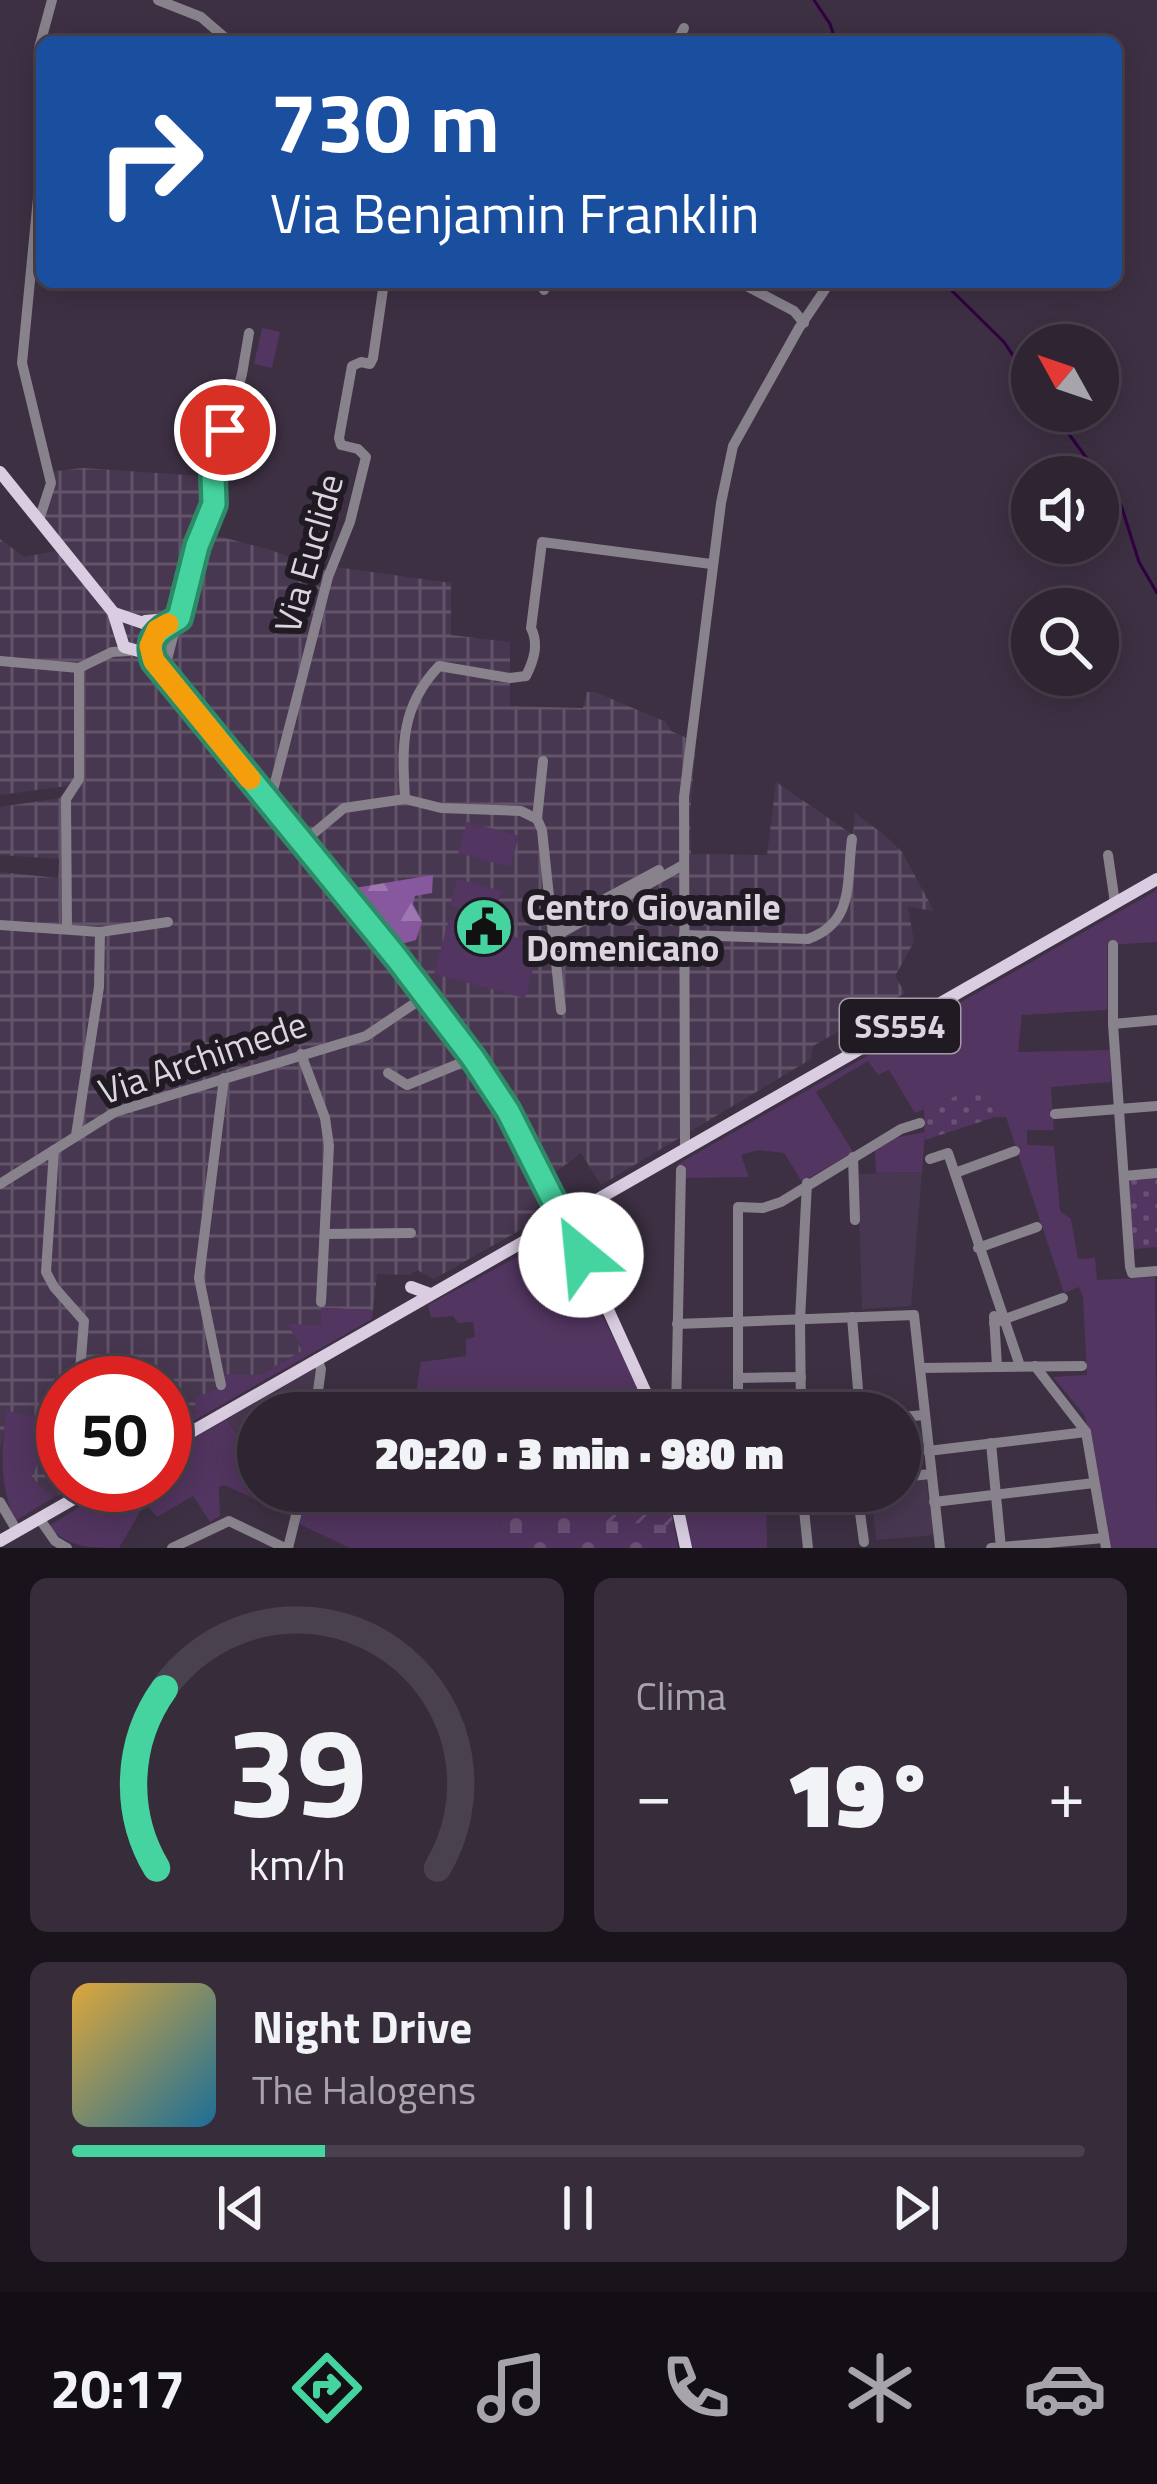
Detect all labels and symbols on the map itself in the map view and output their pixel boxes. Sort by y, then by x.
north arrow [1011,324,1119,432]
pin [174,379,276,481]
street label: Via Euclide [259,467,357,639]
place label: Centro Giovanile Domenicano [526,879,781,975]
public building icon: Centro Giovanile Domenicano [453,896,515,958]
street label: Via Archimede [91,996,313,1118]
road number: SS554 [840,999,960,1053]
position arrow [518,1192,644,1318]
speed limit sign: 50 [36,1356,192,1512]

